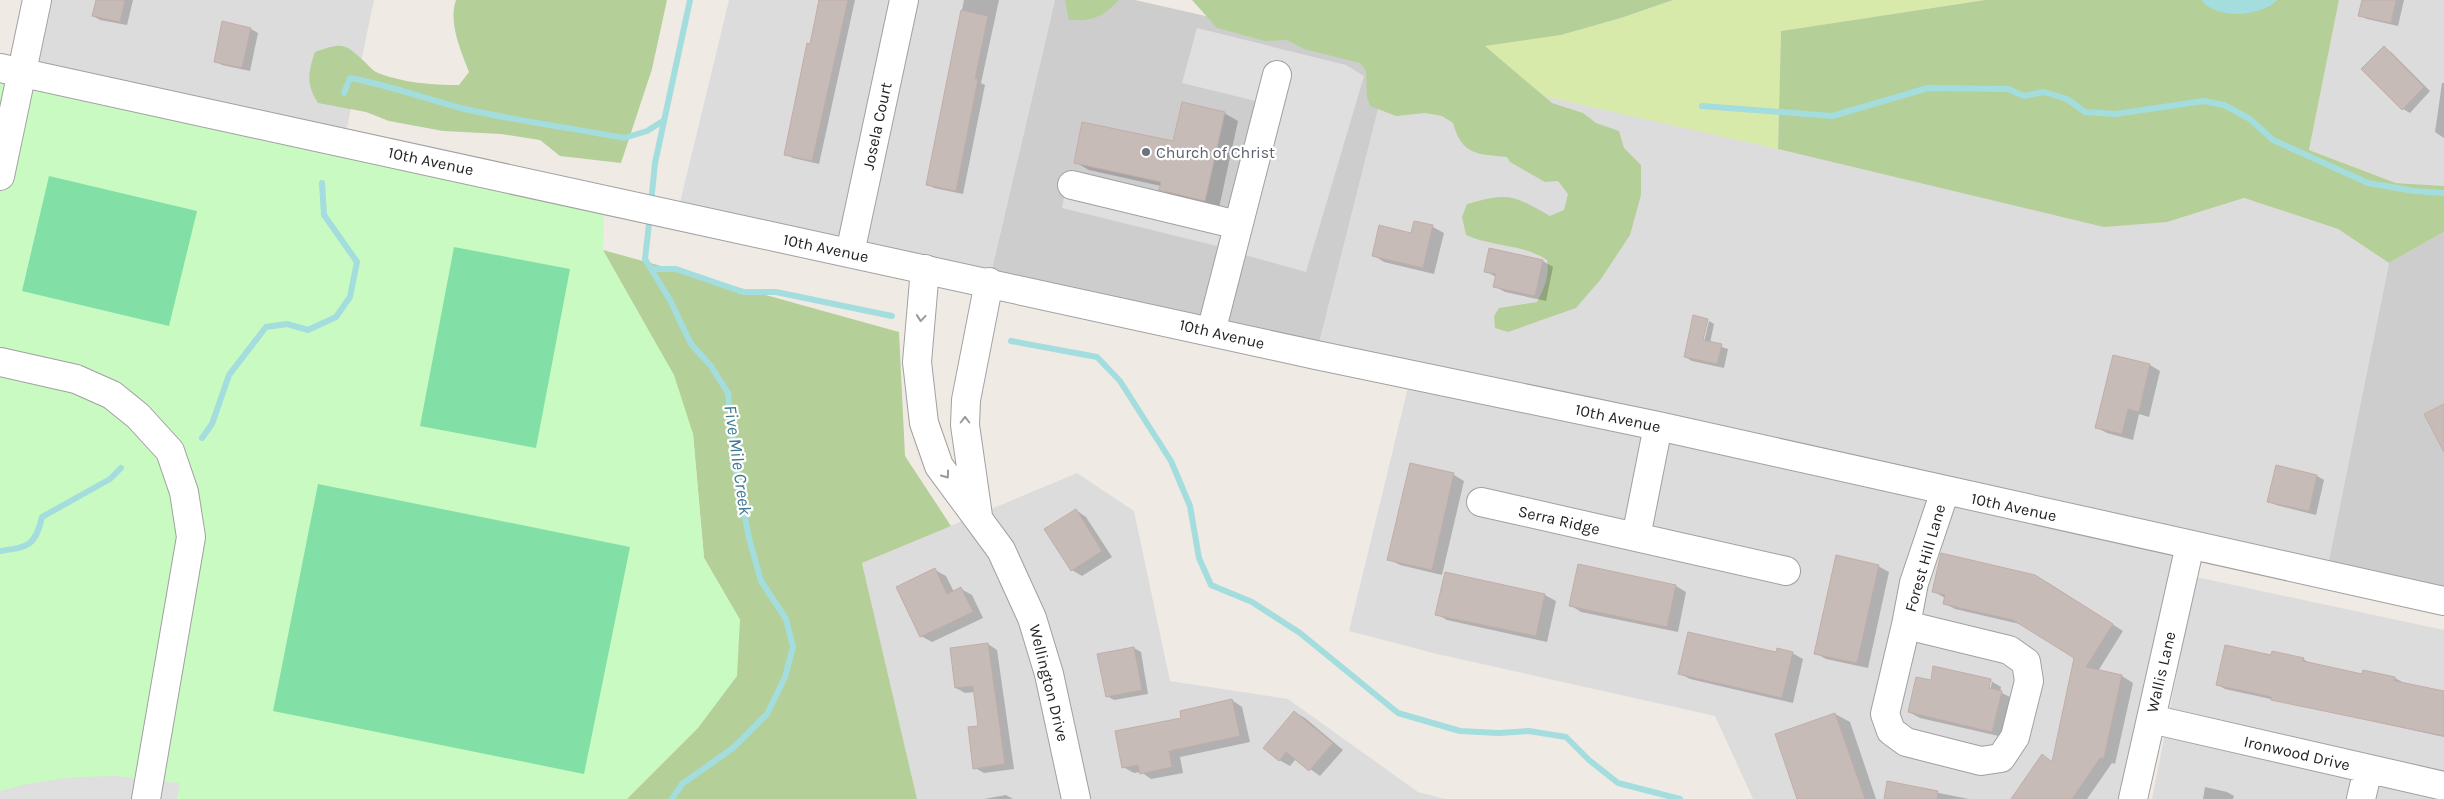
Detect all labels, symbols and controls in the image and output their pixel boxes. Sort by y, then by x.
street label: Josela Court [858,81,896,171]
street label: 10th Avenue [387,143,475,179]
place label: Church of Christ [1156,143,1275,162]
marker: Church of Christ [1140,146,1152,158]
street label: 10th Avenue [782,230,870,266]
one-way arrow [916,314,927,322]
street label: 10th Avenue [1178,315,1266,353]
street label: 10th Avenue [1574,400,1662,436]
water label: Five Mile Creek [719,404,757,517]
one-way arrow [960,416,970,424]
one-way arrow [940,469,948,478]
street label: 10th Avenue [1970,489,2058,525]
street label: Serra Ridge [1516,501,1602,539]
street label: Forest Hill Lane [1901,502,1949,614]
street label: Wellington Drive [1025,622,1073,744]
street label: Wallis Lane [2142,630,2180,714]
street label: Ironwood Drive [2242,732,2352,774]

